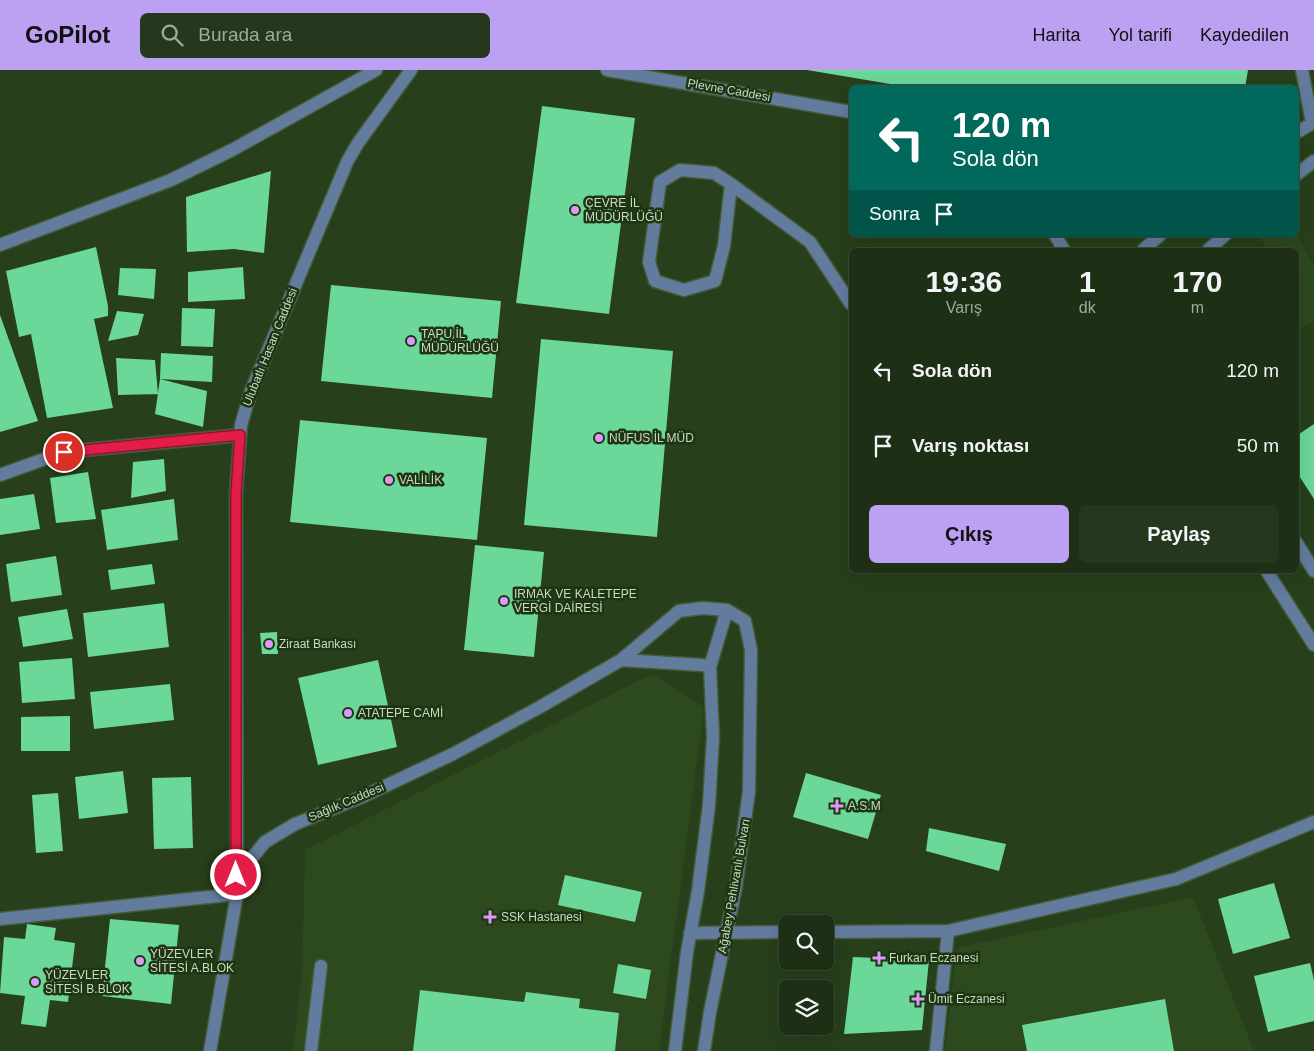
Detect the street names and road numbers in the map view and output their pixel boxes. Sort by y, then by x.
street label: Plevne Caddesi [686,76,772,104]
street label: Ulubatlı Hasan Caddesi [240,286,300,408]
street label: Sağlık Caddesi [306,780,386,824]
street label: Ağabey Pehlivanlı Bulvarı [715,817,753,955]

